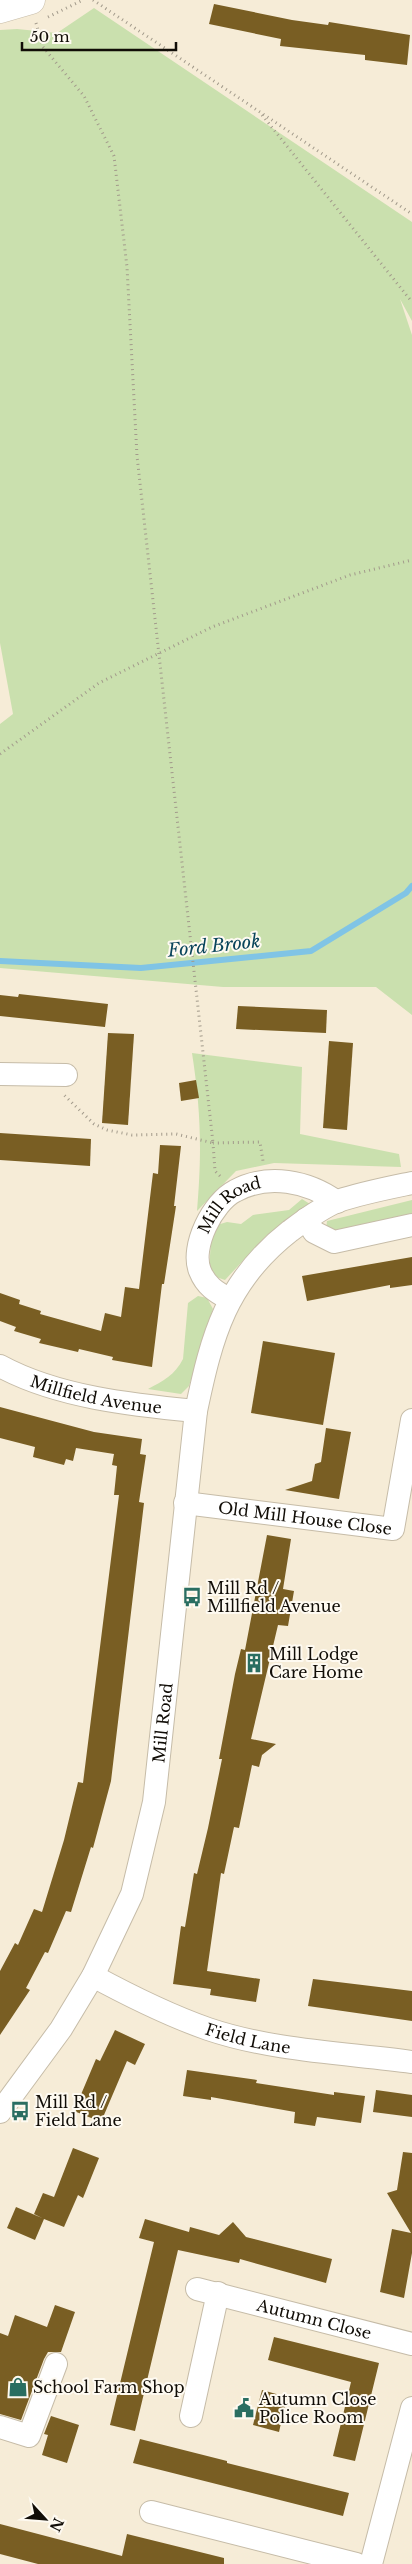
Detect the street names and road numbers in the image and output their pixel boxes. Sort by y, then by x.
street label: Mill Road [193,1172,263,1237]
street label: Millfield Avenue [28,1371,163,1418]
street label: Old Mill House Close [217,1497,393,1539]
street label: Mill Road [148,1681,177,1764]
street label: Field Lane [203,2019,292,2058]
street label: Autumn Close [254,2294,374,2343]

